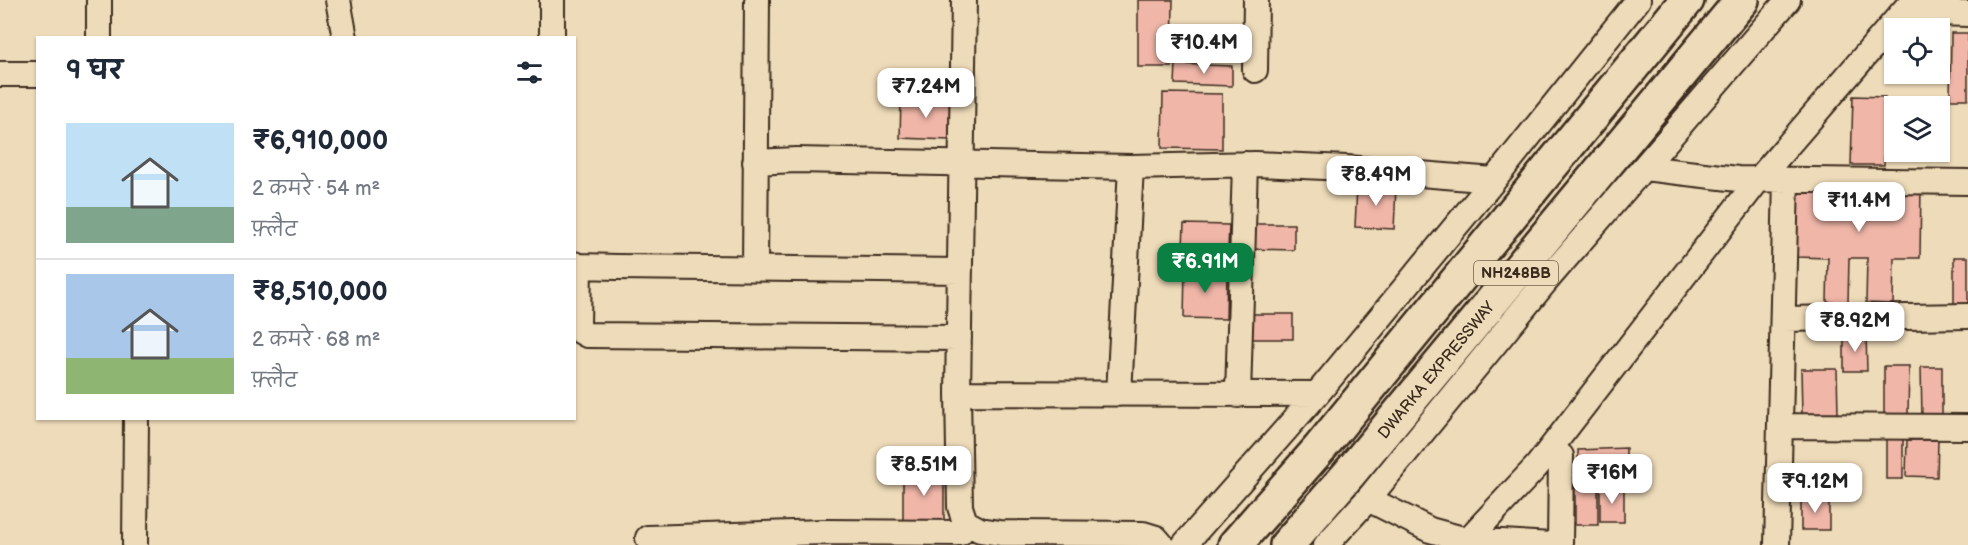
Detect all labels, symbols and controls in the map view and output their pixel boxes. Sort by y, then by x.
map controls [1884,18,1950,162]
button: locate [1884,18,1950,84]
pin: ₹10.4M [1155,24,1253,75]
text: ₹10.4M [1170,31,1238,55]
text: 9 घर [66,56,123,87]
icon: filters [513,56,546,89]
pin: ₹7.24M [877,68,975,119]
text: ₹7.24M [891,75,961,99]
button: layers [1884,96,1950,162]
text: ₹6,910,000 [252,126,388,157]
icon: home [114,147,186,219]
pin: ₹8.49M [1327,156,1425,207]
text: ₹8.49M [1341,163,1411,187]
text: 2 कमरे · 54 m² [252,177,380,201]
pin: ₹11.4M [1810,182,1908,233]
text: ₹11.4M [1827,189,1891,213]
text: फ़्लैट [252,218,298,242]
pin: ₹6.91M [1156,243,1254,294]
text: ₹6.91M [1171,250,1239,274]
road number: NH248BB [1474,261,1558,285]
text: ₹8,510,000 [252,277,388,308]
icon: home [114,298,186,370]
street label: DWARKA EXPRESSWAY [1375,298,1499,443]
pin: ₹8.92M [1806,302,1904,353]
text: ₹8.92M [1819,309,1891,333]
text: 2 कमरे · 68 m² [252,328,380,352]
text: फ़्लैट [252,369,298,393]
pin: ₹8.51M [875,446,973,497]
text: ₹8.51M [890,453,958,477]
pin: ₹16M [1576,454,1648,505]
text: ₹16M [1586,461,1638,485]
pin: ₹9.12M [1766,463,1864,514]
text: ₹9.12M [1781,470,1849,494]

